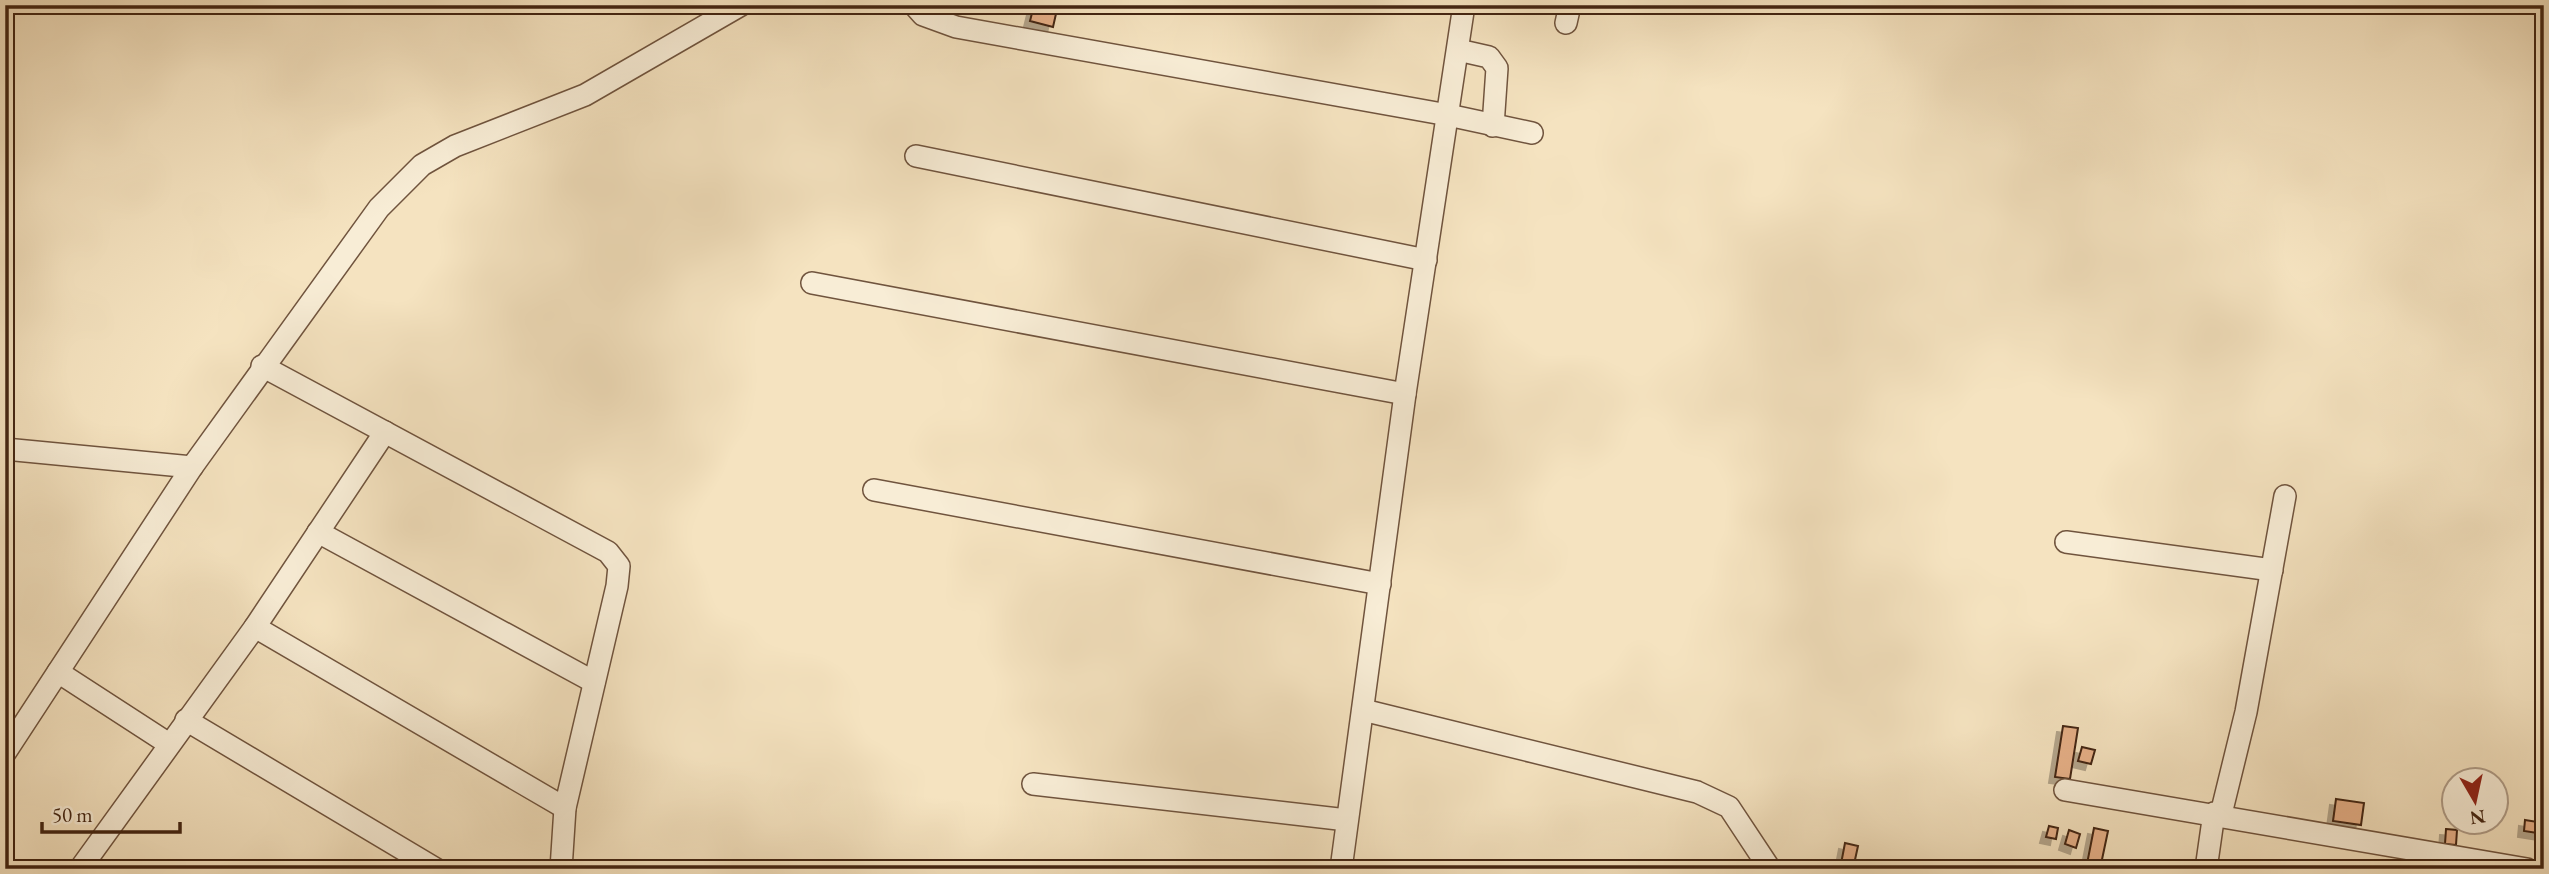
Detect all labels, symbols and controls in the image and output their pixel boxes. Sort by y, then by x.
north arrow [2440,766,2510,836]
scale bar [42,790,180,834]
text: 50 m [52,801,93,828]
text: N [2467,804,2487,831]

